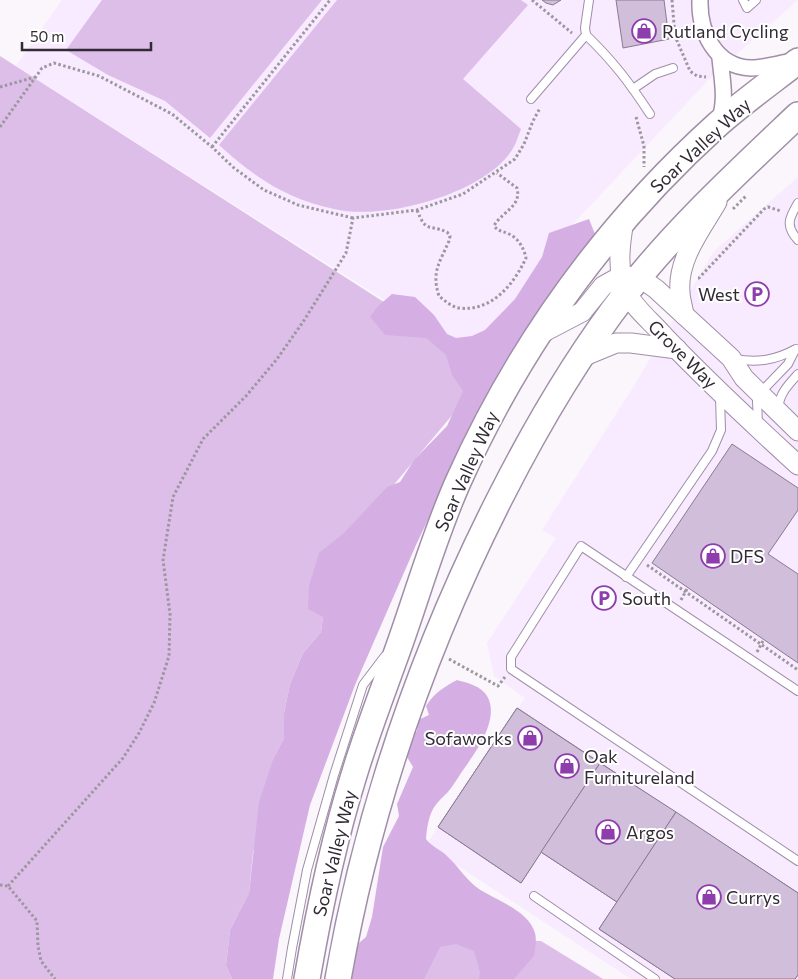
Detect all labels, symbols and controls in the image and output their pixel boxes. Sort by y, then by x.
shop icon: Rutland Cycling [631,18,657,44]
scale bar [22,20,151,52]
place label: Rutland Cycling [662,20,789,42]
text: 50 m [30,27,64,45]
street label: Soar Valley Way [645,93,755,197]
parking icon: West [744,281,770,307]
place label: West [698,283,740,305]
street label: Grove Way [644,315,722,393]
street label: Soar Valley Way [430,407,502,535]
shop icon: DFS [700,543,726,569]
place label: DFS [730,545,764,567]
parking icon: South [591,585,617,611]
place label: South [622,587,671,609]
shop icon: Sofaworks [517,725,543,751]
place label: Sofaworks [425,727,512,749]
place label: Oak Furnitureland [584,745,695,788]
shop icon: Oak Furnitureland [554,753,580,779]
street label: Soar Valley Way [308,788,360,918]
shop icon: Argos [595,819,621,845]
place label: Argos [626,821,674,843]
shop icon: Currys [696,884,722,910]
place label: Currys [726,886,780,908]

